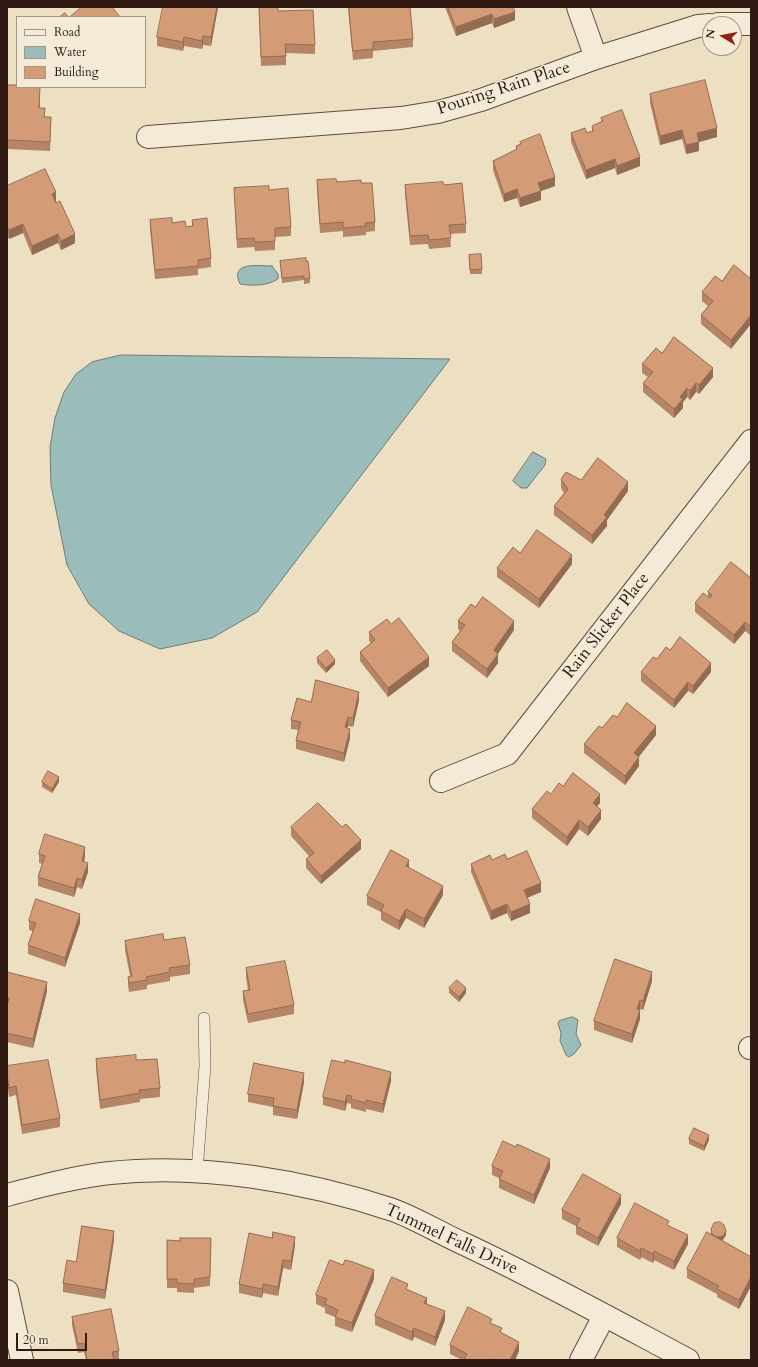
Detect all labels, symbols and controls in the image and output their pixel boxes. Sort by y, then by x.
legend [16,16,146,88]
north arrow [702,16,742,56]
text: Road [54,24,80,40]
text: N [702,28,719,40]
text: Water [54,44,86,60]
street label: Pouring Rain Place [435,58,573,120]
text: Building [54,64,98,80]
street label: Rain Slicker Place [559,569,655,683]
street label: Tummel Falls Drive [381,1200,521,1280]
scale bar [18,1325,89,1351]
text: 20 m [23,1332,49,1348]

